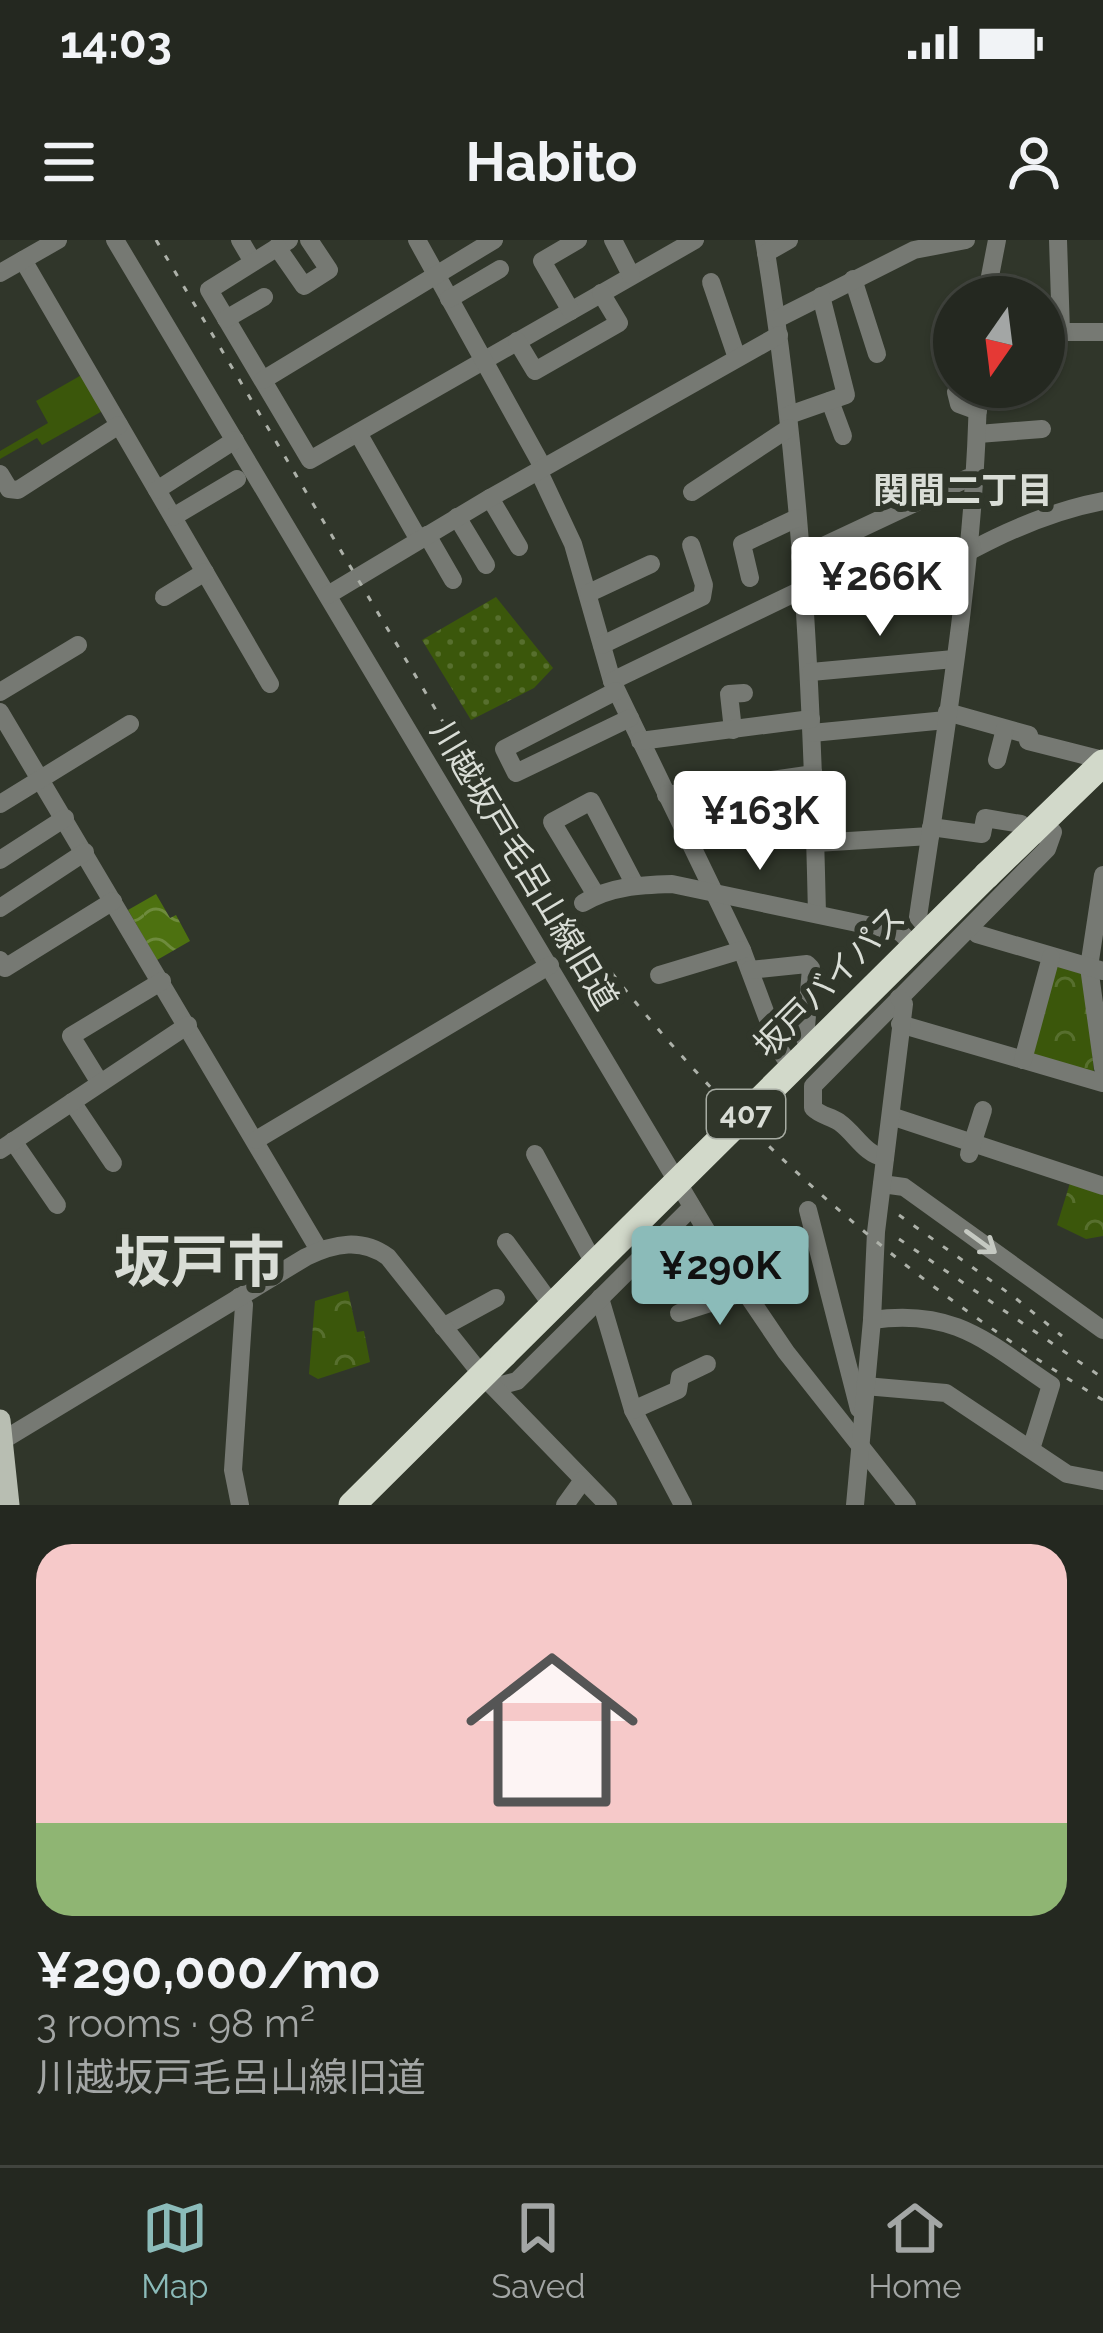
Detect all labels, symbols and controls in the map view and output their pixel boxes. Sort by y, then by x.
text: 14:03 [60,16,172,69]
icon: menu [36,129,102,195]
icon: person [1001,129,1067,195]
text: Habito [466,130,638,194]
north arrow [933,276,1065,408]
map controls [933,276,1065,408]
district label: 関間二丁目 [873,469,1053,511]
pin: ¥266K [796,537,964,639]
text: ¥266K [818,553,942,599]
street label: 川越坂戸毛呂山線旧道 [423,714,626,1017]
pin: ¥163K [676,771,844,873]
text: ¥163K [701,787,819,833]
street label: 坂戸バイパス [746,898,913,1065]
road number: 407 [707,1090,785,1138]
pin: ¥290K [636,1226,804,1328]
district label: 坂戸市 [114,1228,285,1295]
one-way arrow [964,1229,997,1255]
text: ¥290K [659,1242,781,1288]
icon: home [444,1622,660,1838]
text: ¥290,000/mo [36,1940,380,2000]
text: 3 rooms · 98 m² [36,2000,315,2046]
text: 川越坂戸毛呂山線旧道 [36,2054,426,2100]
tab: Map [141,2195,208,2306]
tab: Saved [491,2195,586,2306]
tab: Home [868,2195,962,2306]

